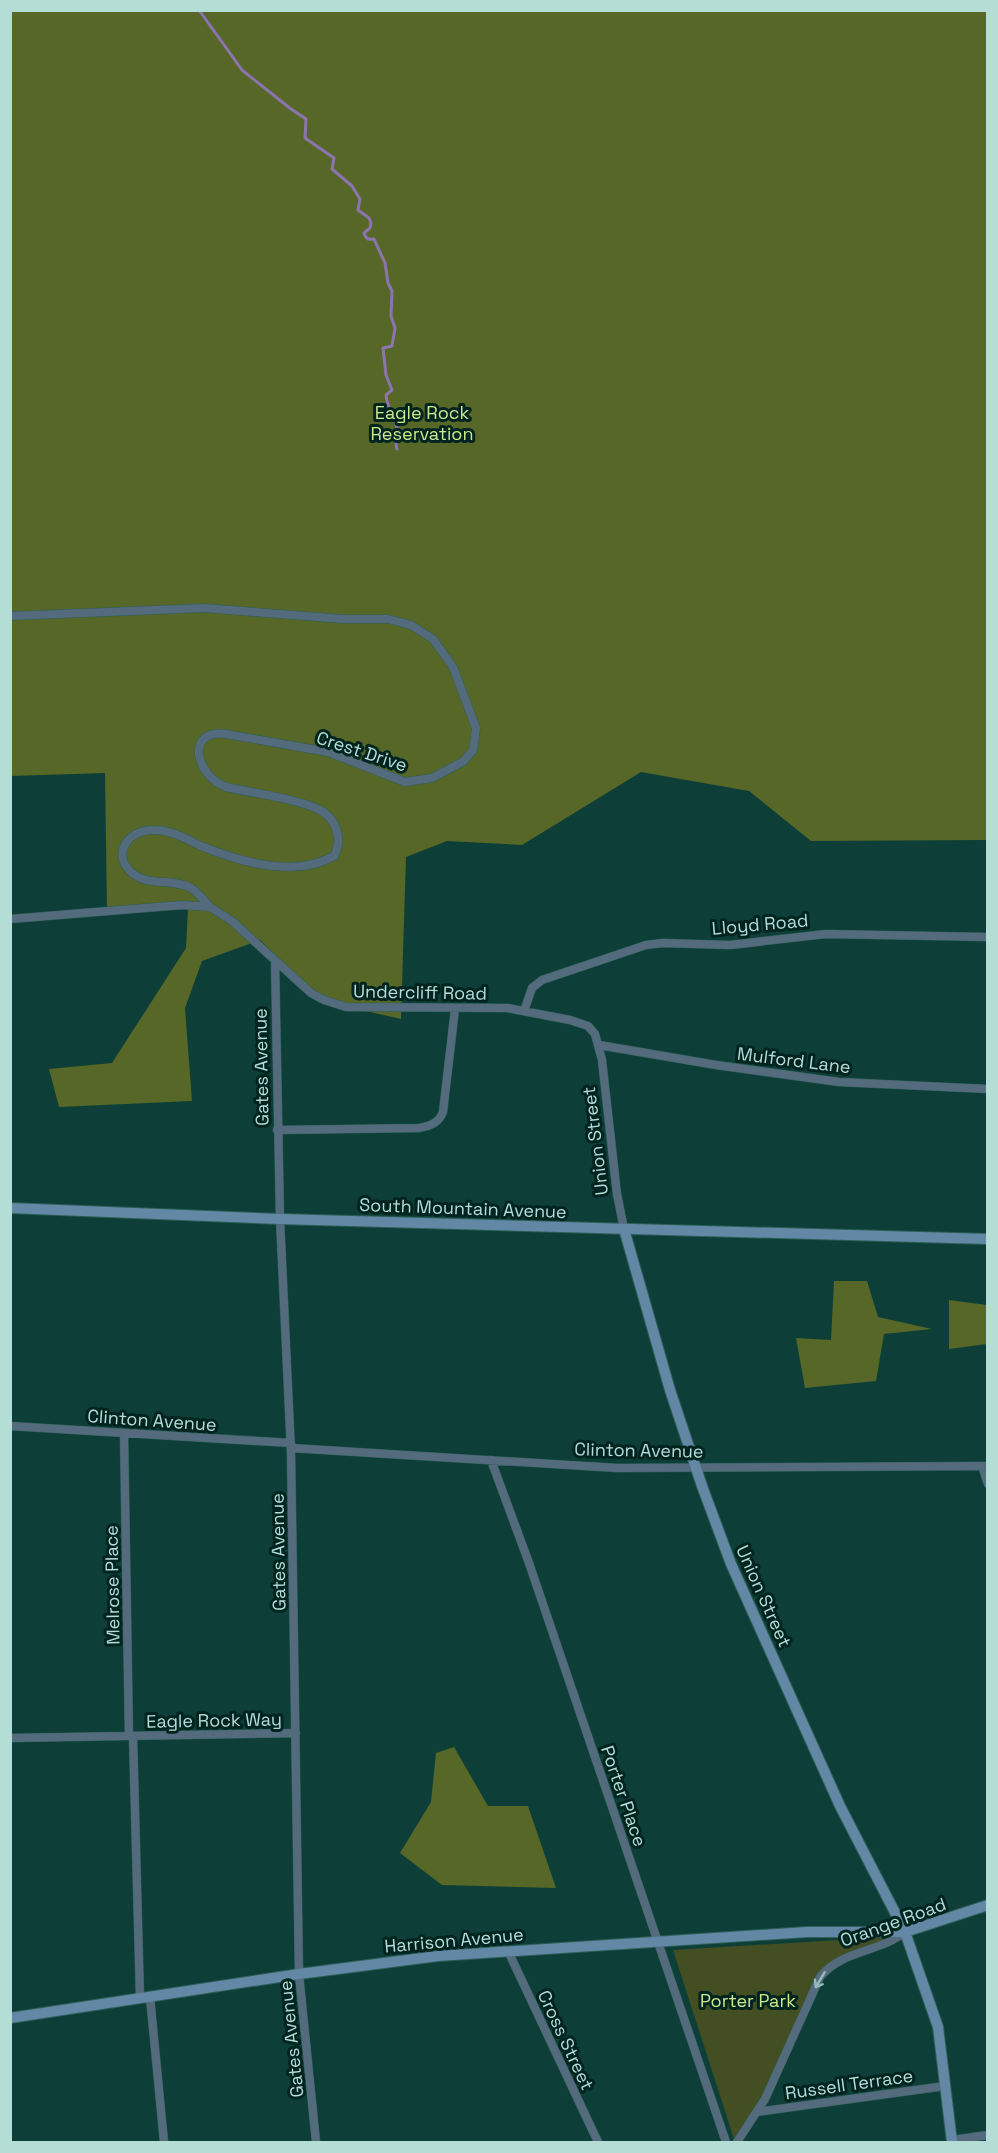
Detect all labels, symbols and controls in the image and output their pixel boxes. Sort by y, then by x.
park label: Eagle Rock Reservation [371,401,474,445]
street label: Crest Drive [314,726,410,776]
street label: Lloyd Road [711,908,809,940]
street label: Undercliff Road [353,979,487,1005]
street label: Gates Avenue [248,1008,274,1126]
street label: Mulford Lane [736,1042,852,1078]
street label: Union Street [577,1085,613,1197]
street label: South Mountain Avenue [359,1193,567,1223]
street label: Clinton Avenue [87,1404,217,1436]
street label: Clinton Avenue [574,1437,704,1463]
street label: Gates Avenue [265,1493,291,1611]
street label: Melrose Place [99,1525,125,1645]
street label: Union Street [731,1541,797,1651]
street label: Eagle Rock Way [146,1707,282,1733]
street label: Porter Place [596,1743,652,1849]
street label: Orange Road [837,1892,949,1952]
street label: Harrison Avenue [383,1922,525,1958]
one-way arrow [813,1971,825,1988]
street label: Gates Avenue [273,1979,309,2099]
street label: Cross Street [533,1986,599,2094]
park label: Porter Park [700,1989,796,2012]
street label: Russell Terrace [783,2064,915,2104]

